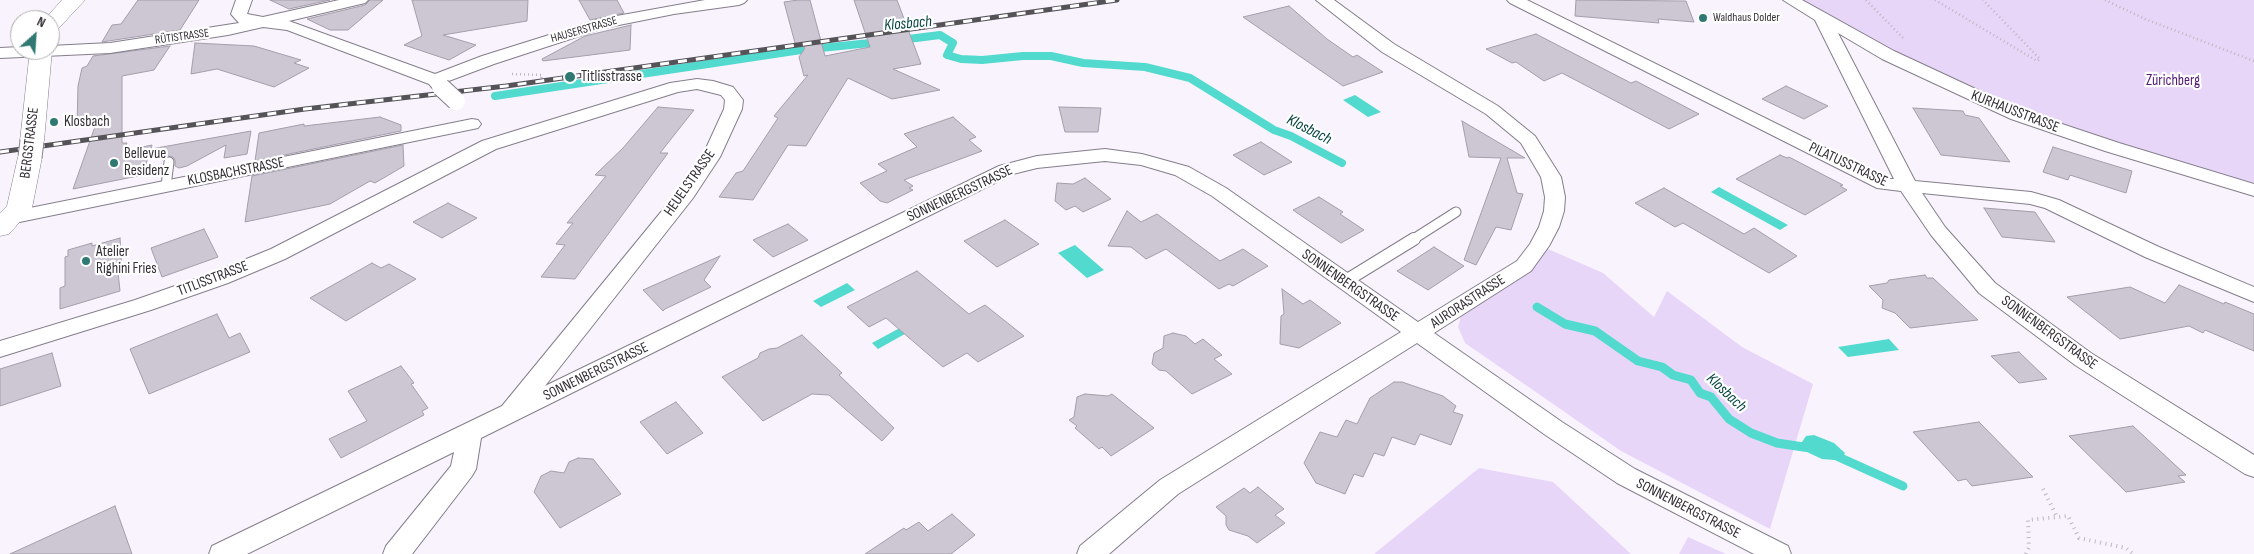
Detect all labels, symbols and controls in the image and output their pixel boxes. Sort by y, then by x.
north arrow [10,10,60,60]
place label: Waldhaus Dolder [1713,11,1780,25]
water label: Klosbach [883,12,933,36]
marker: Waldhaus Dolder [1697,12,1709,24]
text: N [34,13,48,31]
street label: HAUSERSTRASSE [549,14,619,46]
street label: RÜTISTRASSE [154,26,210,48]
place label: Titlisstrasse [581,68,642,86]
marker: Titlisstrasse [563,70,577,84]
park label: Zürichberg [2146,72,2200,90]
street label: KURHAUSSTRASSE [1968,87,2062,137]
street label: BERGSTRASSE [17,106,43,180]
water label: Klosbach [1283,111,1335,149]
place label: Klosbach [64,113,110,131]
marker: Klosbach [48,116,60,128]
street label: PILATUSSTRASSE [1806,139,1890,191]
place label: Bellevue Residenz [124,145,169,180]
street label: HEUELSTRASSE [660,146,720,220]
street label: KLOSBACHSTRASSE [186,154,286,190]
marker: Bellevue Residenz [108,157,120,169]
street label: SONNENBERGSTRASSE [904,162,1016,226]
place label: Atelier Righini Fries [96,243,157,278]
street label: SONNENBERGSTRASSE [1298,246,1402,326]
marker: Atelier Righini Fries [80,255,92,267]
street label: TITLISSTRASSE [175,257,251,301]
street label: AURORASTRASSE [1427,271,1509,333]
street label: SONNENBERGSTRASSE [1997,292,2101,374]
street label: SONNENBERGSTRASSE [541,339,651,405]
water label: Klosbach [1702,370,1750,416]
street label: SONNENBERGSTRASSE [1633,475,1743,543]

